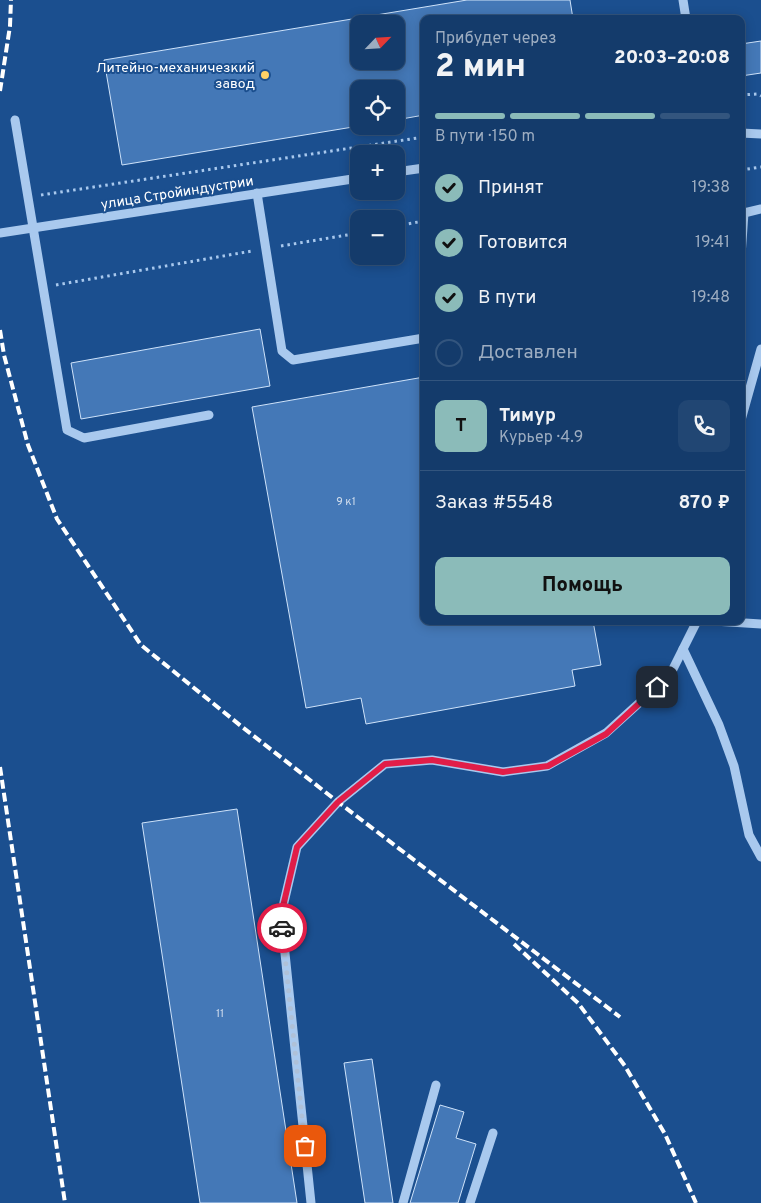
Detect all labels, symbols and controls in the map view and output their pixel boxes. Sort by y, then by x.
north arrow [350,15,405,70]
map controls [350,15,405,265]
text: Прибудет через [435,29,557,49]
text: 20:03–20:08 [614,46,730,70]
text: 2 мин [435,48,526,88]
place label: Литейно-механичезкий завод [96,60,255,93]
marker: Литейно-механичезкий завод [259,69,271,81]
button: locate [350,80,405,135]
text: В пути · 150 m [435,127,535,147]
button: + [350,145,405,200]
street label: улица Стройиндустрии [100,173,255,214]
icon: check [435,174,463,202]
text: Принят [478,176,544,200]
text: 19:38 [691,178,730,198]
button: − [350,210,405,265]
icon: check [435,229,463,257]
text: Готовится [478,231,568,255]
text: 19:41 [695,233,730,253]
icon: check [435,284,463,312]
text: В пути [478,286,536,310]
text: 19:48 [691,288,730,308]
text: Доставлен [478,341,578,365]
button: phone [678,400,730,452]
text: Тимур [499,404,556,428]
text: Т [455,414,467,438]
text: Курьер · 4.9 [499,428,583,448]
text: Заказ #5548 [435,491,553,515]
text: 870 ₽ [679,491,730,515]
house number: 9 к1 [336,495,356,509]
button: Помощь [435,557,730,615]
pin [636,666,678,708]
icon: home [643,673,671,701]
courier [257,903,307,953]
icon: car [268,914,296,942]
house number: 11 [216,1007,224,1021]
pin [284,1125,326,1167]
icon: bag [291,1132,319,1160]

